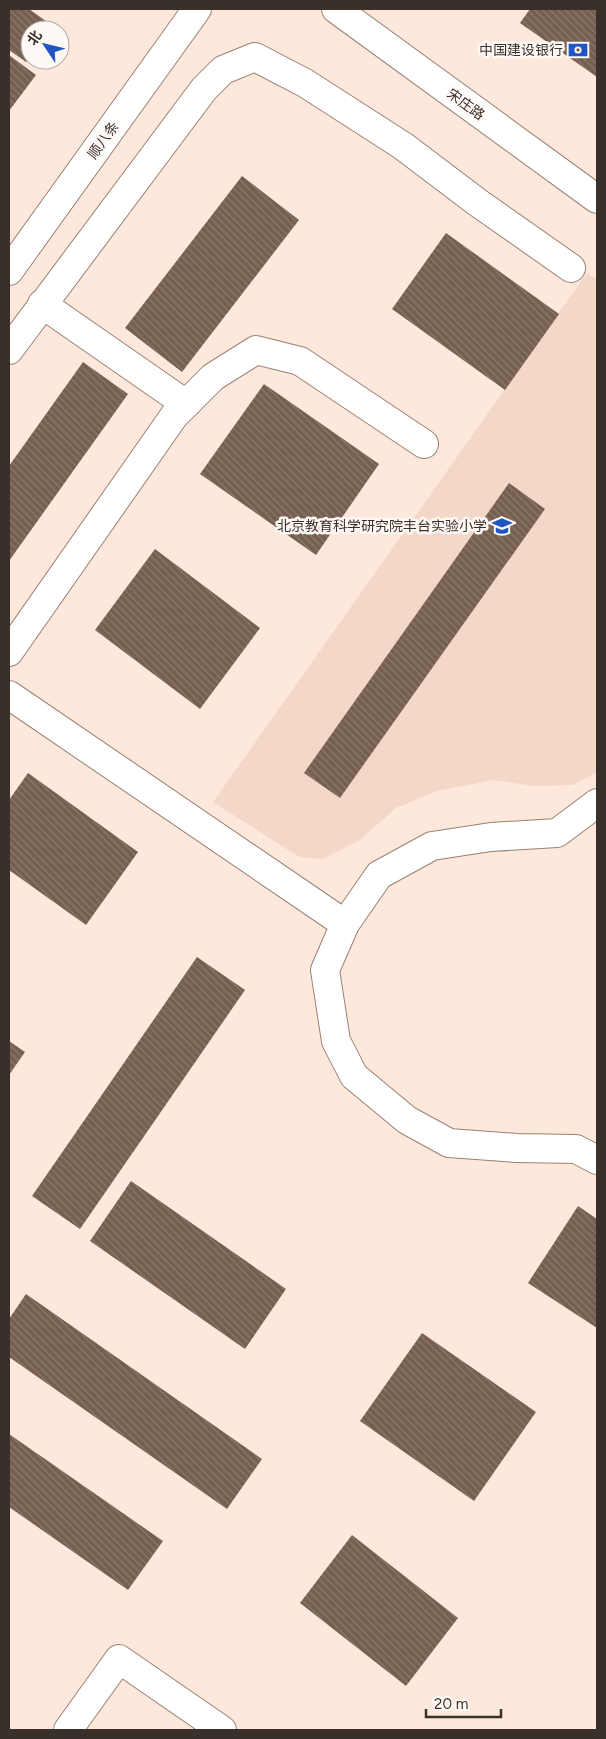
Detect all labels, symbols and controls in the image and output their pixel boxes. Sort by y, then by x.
north arrow [20,20,70,70]
text: 北 [24,27,46,48]
bank icon: 中国建设银行 [567,39,589,61]
place label: 中国建设银行 [479,42,563,59]
street label: 宋庄路 [444,85,488,124]
street label: 顺八条 [84,118,123,162]
school or university icon: 北京教育科学研究院丰台实验小学 [491,515,513,537]
place label: 北京教育科学研究院丰台实验小学 [277,518,487,535]
scale bar [426,1686,501,1718]
text: 20 m [434,1695,468,1713]

